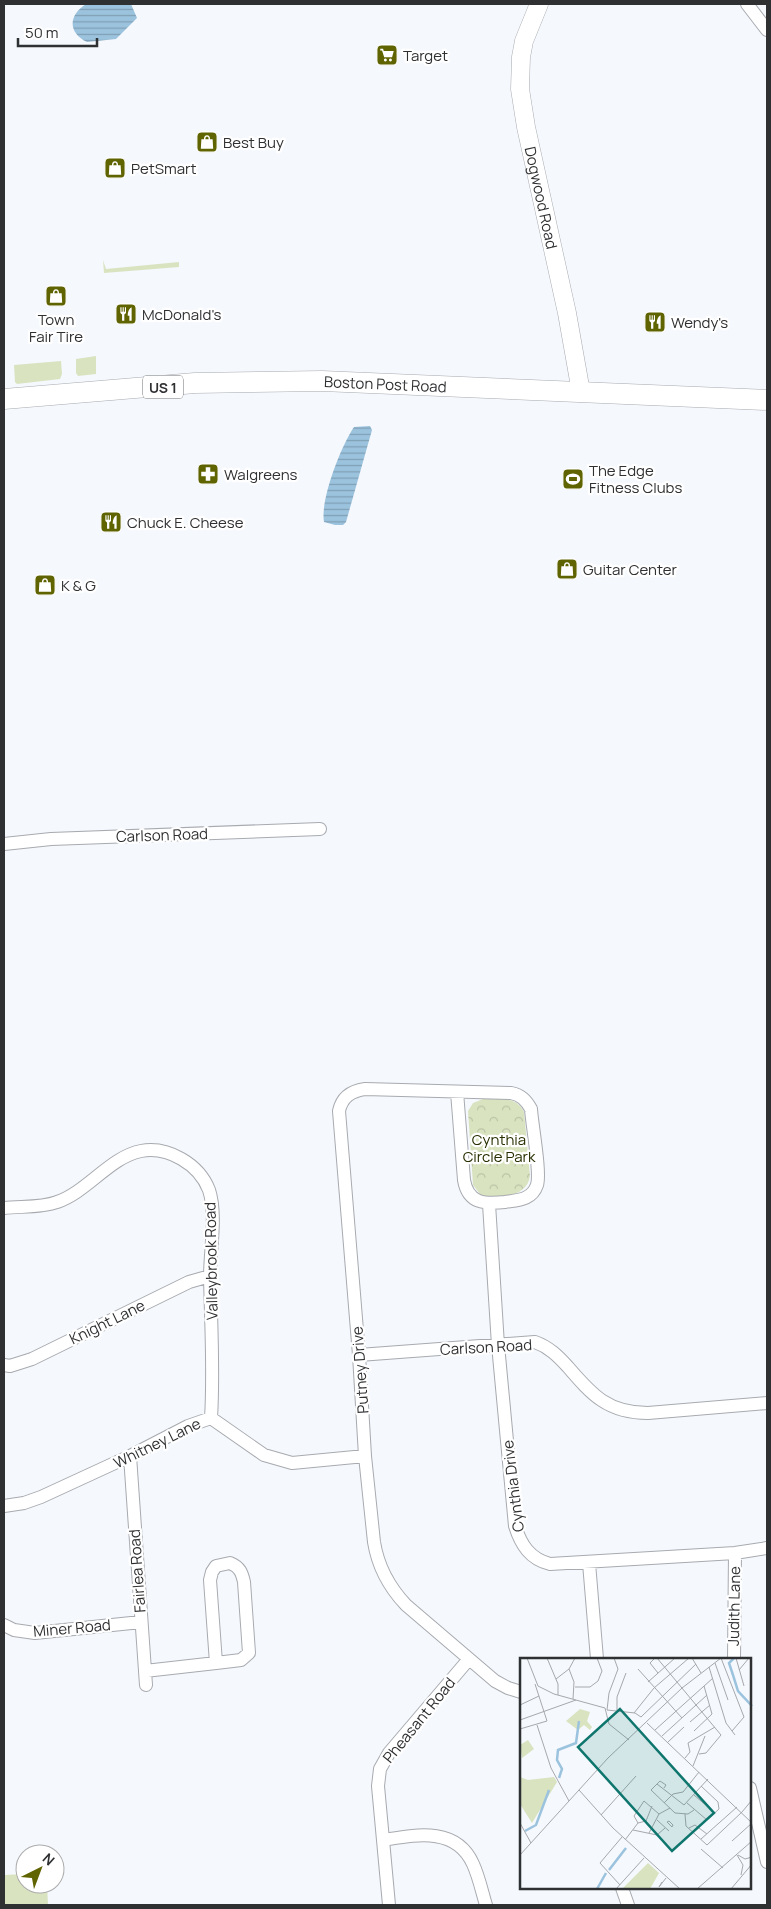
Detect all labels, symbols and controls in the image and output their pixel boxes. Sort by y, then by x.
scale bar [18,15,96,47]
text: 50 m [25,22,59,43]
supermarket icon: Target [375,43,399,67]
place label: Target [403,45,448,66]
shop icon: Best Buy [195,130,219,154]
place label: Best Buy [223,132,284,153]
street label: Dogwood Road [520,144,563,251]
shop icon: PetSmart [103,156,127,180]
place label: PetSmart [131,158,197,179]
shop icon: Town Fair Tire [44,284,68,308]
restaurant icon: McDonald's [114,302,138,326]
place label: McDonald's [142,304,221,325]
place label: Town Fair Tire [29,309,83,347]
restaurant icon: Wendy's [643,310,667,334]
place label: Wendy's [671,312,728,333]
street label: Boston Post Road [324,371,447,397]
road number: US 1 [143,376,183,398]
place label: The Edge Fitness Clubs [589,460,682,498]
pharmacy icon: Walgreens [196,462,220,486]
place label: Walgreens [224,464,298,485]
sports icon: The Edge Fitness Clubs [561,467,585,491]
restaurant icon: Chuck E. Cheese [99,510,123,534]
place label: Chuck E. Cheese [127,512,244,533]
shop icon: Guitar Center [555,557,579,581]
place label: Guitar Center [583,559,677,580]
shop icon: K & G [33,573,57,597]
place label: K & G [61,575,96,596]
street label: Carlson Road [116,823,208,847]
park label: Cynthia Circle Park [463,1129,536,1167]
street label: Valleybrook Road [199,1202,223,1320]
street label: Knight Lane [66,1295,149,1349]
street label: Putney Drive [346,1325,374,1414]
street label: Carlson Road [439,1334,533,1360]
street label: Whitney Lane [110,1413,204,1473]
street label: Cynthia Drive [497,1439,529,1533]
street label: Fairlea Road [124,1529,150,1613]
street label: Judith Lane [723,1566,745,1646]
street label: Miner Road [32,1614,112,1642]
inset map [520,1658,751,1889]
street label: Pheasant Road [378,1673,460,1767]
north arrow [15,1844,65,1894]
text: N [39,1849,59,1869]

